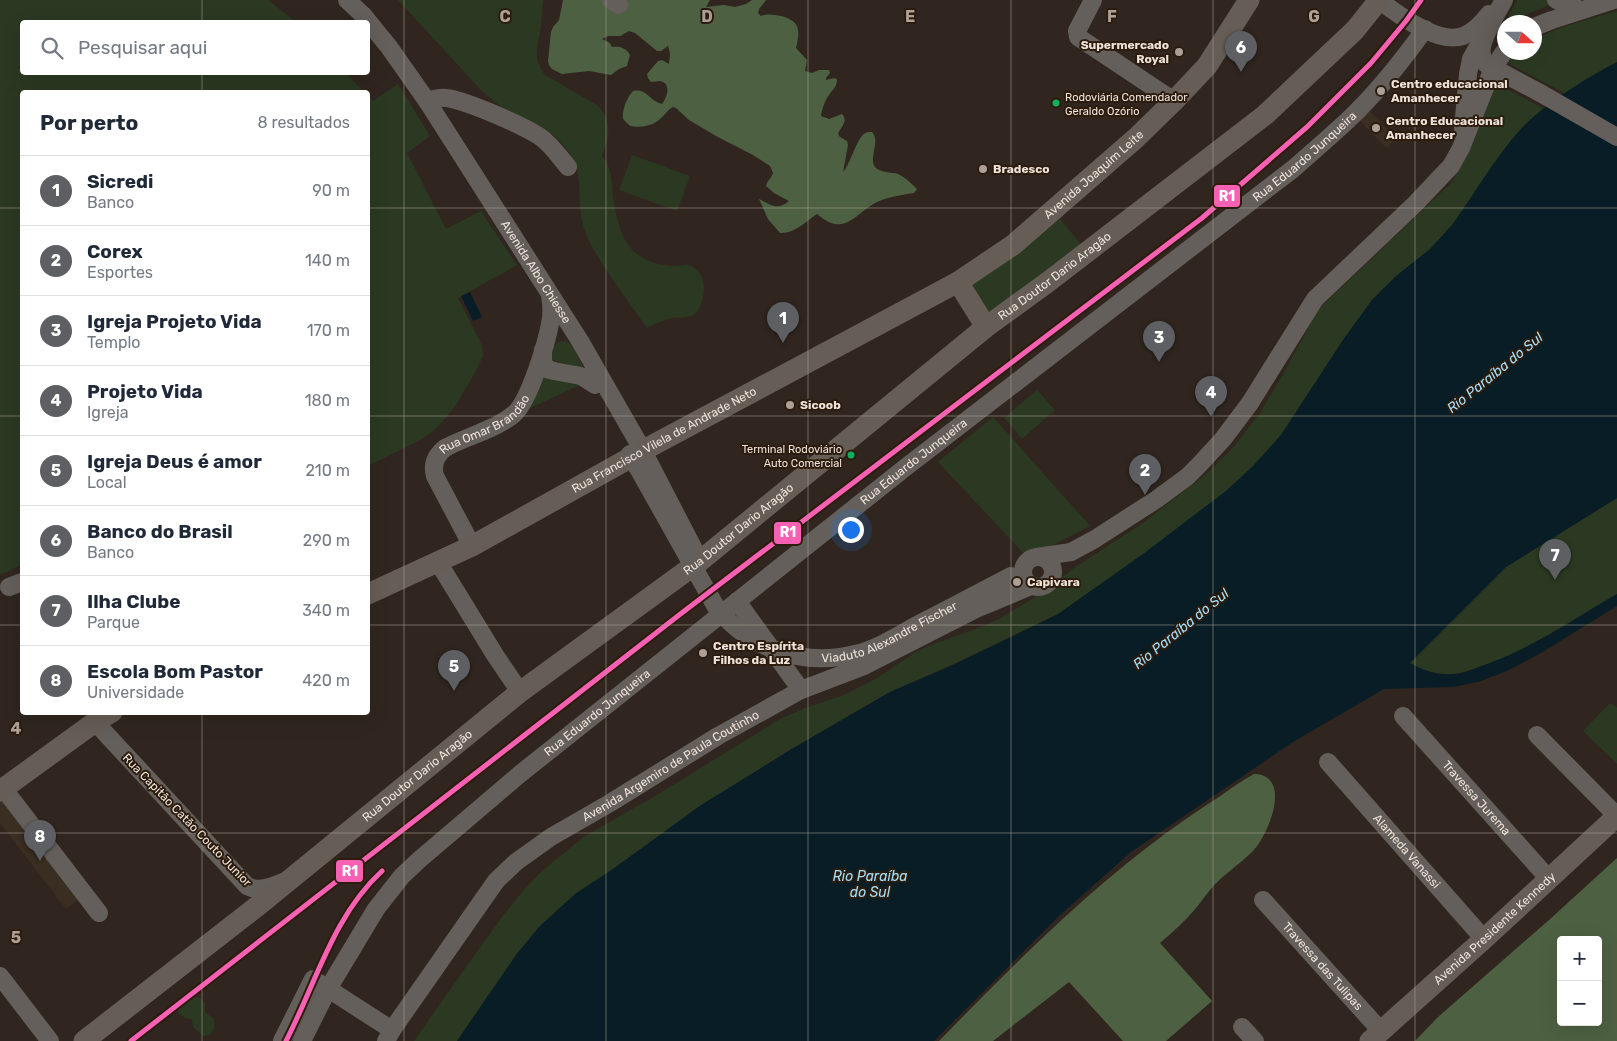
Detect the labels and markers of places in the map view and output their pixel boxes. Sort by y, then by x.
pin: 6 [1225,31,1257,72]
place label: Supermercado Royal [1081,38,1169,66]
marker: Supermercado Royal [1173,46,1185,58]
place label: Centro educacional Amanhecer [1391,77,1508,105]
marker: Centro educacional Amanhecer [1375,85,1387,97]
place label: Rodoviária Comendador Geraldo Ozório [1065,91,1188,118]
marker: Rodoviária Comendador Geraldo Ozório [1051,98,1061,108]
place label: Centro Educacional Amanhecer [1386,114,1503,142]
marker: Centro Educacional Amanhecer [1370,122,1382,134]
place label: Bradesco [993,162,1050,176]
marker: Bradesco [977,163,989,175]
pin: 1 [767,302,799,343]
pin: 3 [1143,321,1175,362]
pin: 4 [1195,376,1227,417]
place label: Sicoob [800,398,841,412]
marker: Sicoob [784,399,796,411]
place label: Terminal Rodoviário Auto Comercial [742,443,842,470]
marker: Terminal Rodoviário Auto Comercial [846,450,856,460]
pin: 2 [1129,454,1161,495]
pin: 7 [1539,539,1571,580]
place label: Capivara [1027,575,1080,589]
marker: Capivara [1011,576,1023,588]
place label: Centro Espírita Filhos da Luz [713,639,804,667]
marker: Centro Espírita Filhos da Luz [697,647,709,659]
pin: 5 [438,650,470,691]
pin: 8 [24,820,56,861]

